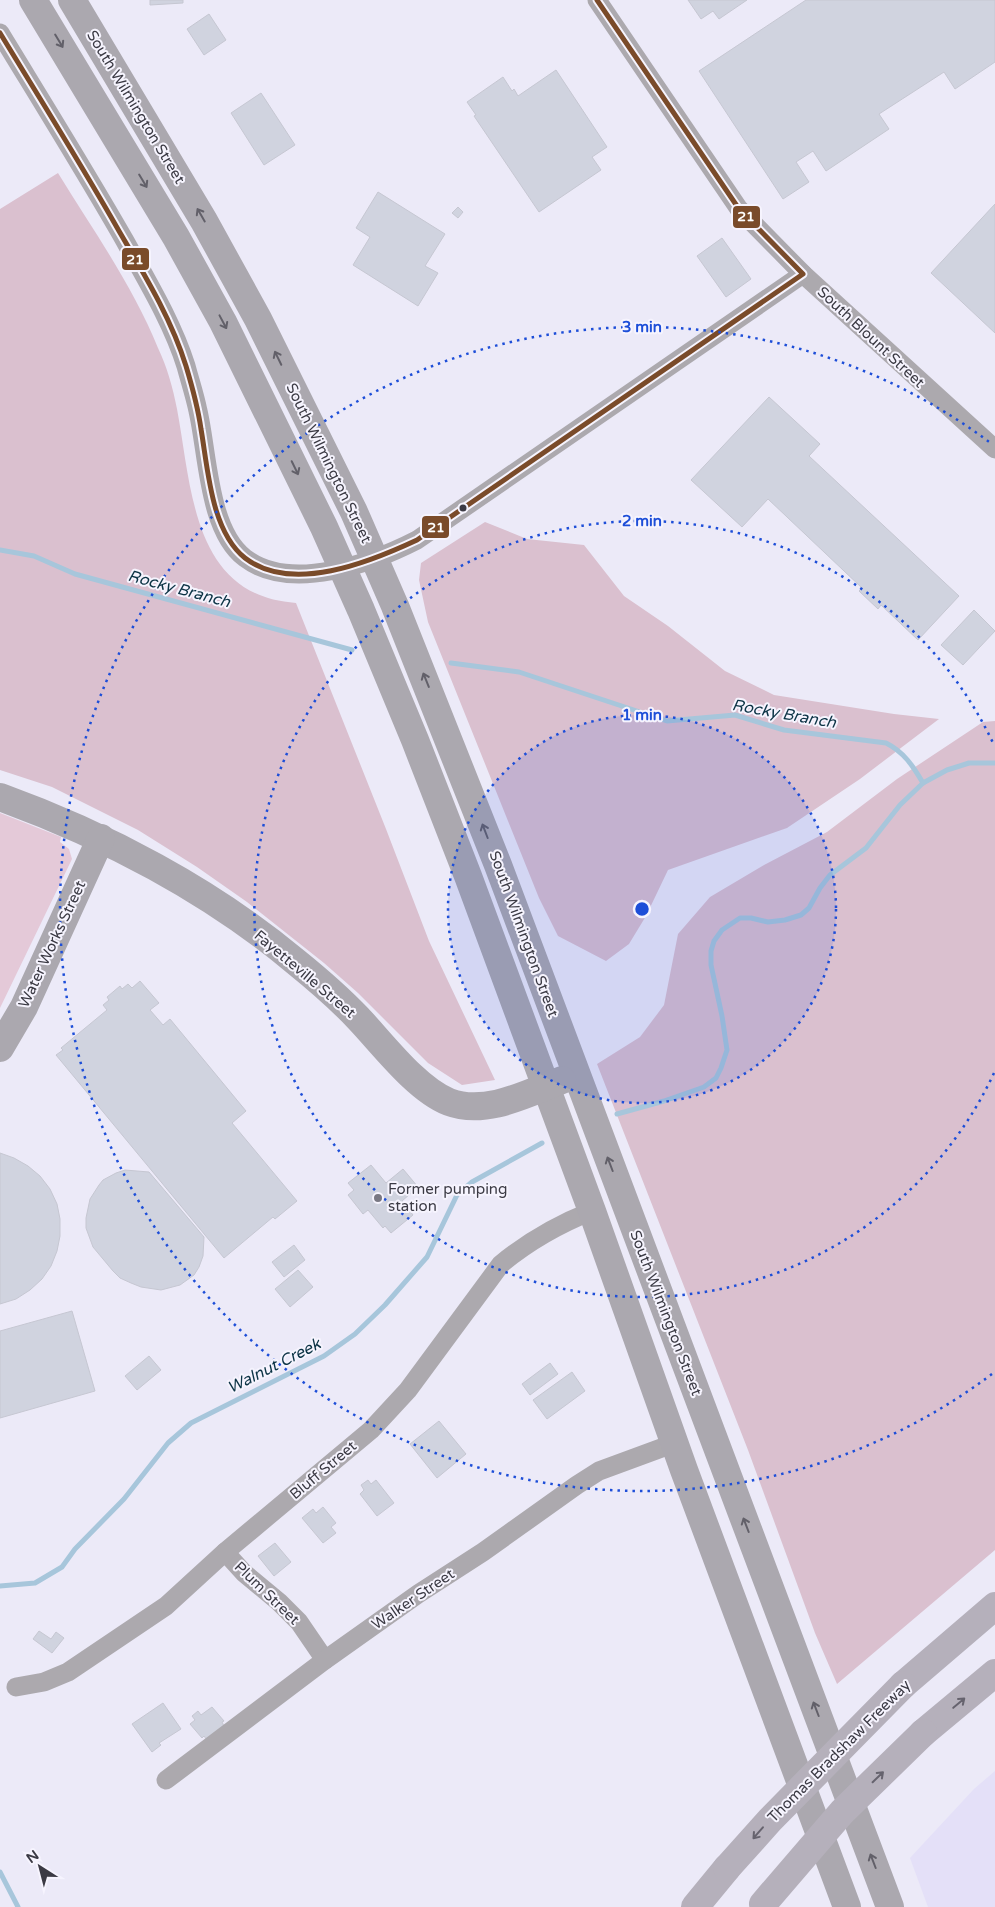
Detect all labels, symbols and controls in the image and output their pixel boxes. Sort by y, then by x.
street label: South Wilmington Street [83,27,189,187]
one-way arrow [55,34,65,48]
one-way arrow [138,173,148,187]
line badge: 21 [732,205,761,229]
one-way arrow [195,208,205,223]
text: 21 [737,208,755,225]
line badge: 21 [121,247,150,271]
text: 21 [126,251,144,268]
street label: South Blount Street [814,283,929,392]
one-way arrow [219,314,228,329]
text: 3 min [622,318,662,336]
one-way arrow [273,351,282,366]
street label: South Wilmington Street [282,380,376,546]
one-way arrow [291,460,300,475]
unlabelled marker [458,503,468,513]
text: 2 min [622,512,662,530]
line badge: 21 [421,515,450,539]
text: 21 [427,519,445,536]
water label: Rocky Branch [126,566,234,613]
one-way arrow [421,673,430,688]
water label: Rocky Branch [730,695,839,733]
text: 1 min [622,706,662,724]
one-way arrow [480,824,489,840]
street label: South Wilmington Street [486,848,563,1020]
street label: Water Works Street [15,877,89,1010]
centre of rings [633,900,651,918]
street label: Fayetteville Street [251,926,360,1022]
one-way arrow [605,1157,614,1172]
place label: Former pumping station [388,1180,507,1215]
marker: Former pumping station [372,1192,384,1204]
street label: South Wilmington Street [626,1228,706,1398]
water label: Walnut Creek [224,1333,325,1398]
street label: Bluff Street [286,1437,360,1503]
one-way arrow [741,1517,750,1533]
street label: Plum Street [231,1558,303,1629]
street label: Walker Street [368,1565,458,1633]
street label: Thomas Bradshaw Freeway [764,1676,914,1826]
one-way arrow [953,1698,966,1709]
one-way arrow [811,1702,820,1717]
one-way arrow [872,1771,884,1783]
one-way arrow [753,1826,764,1839]
north arrow [15,1842,65,1892]
text: N [23,1847,42,1867]
one-way arrow [868,1854,877,1870]

